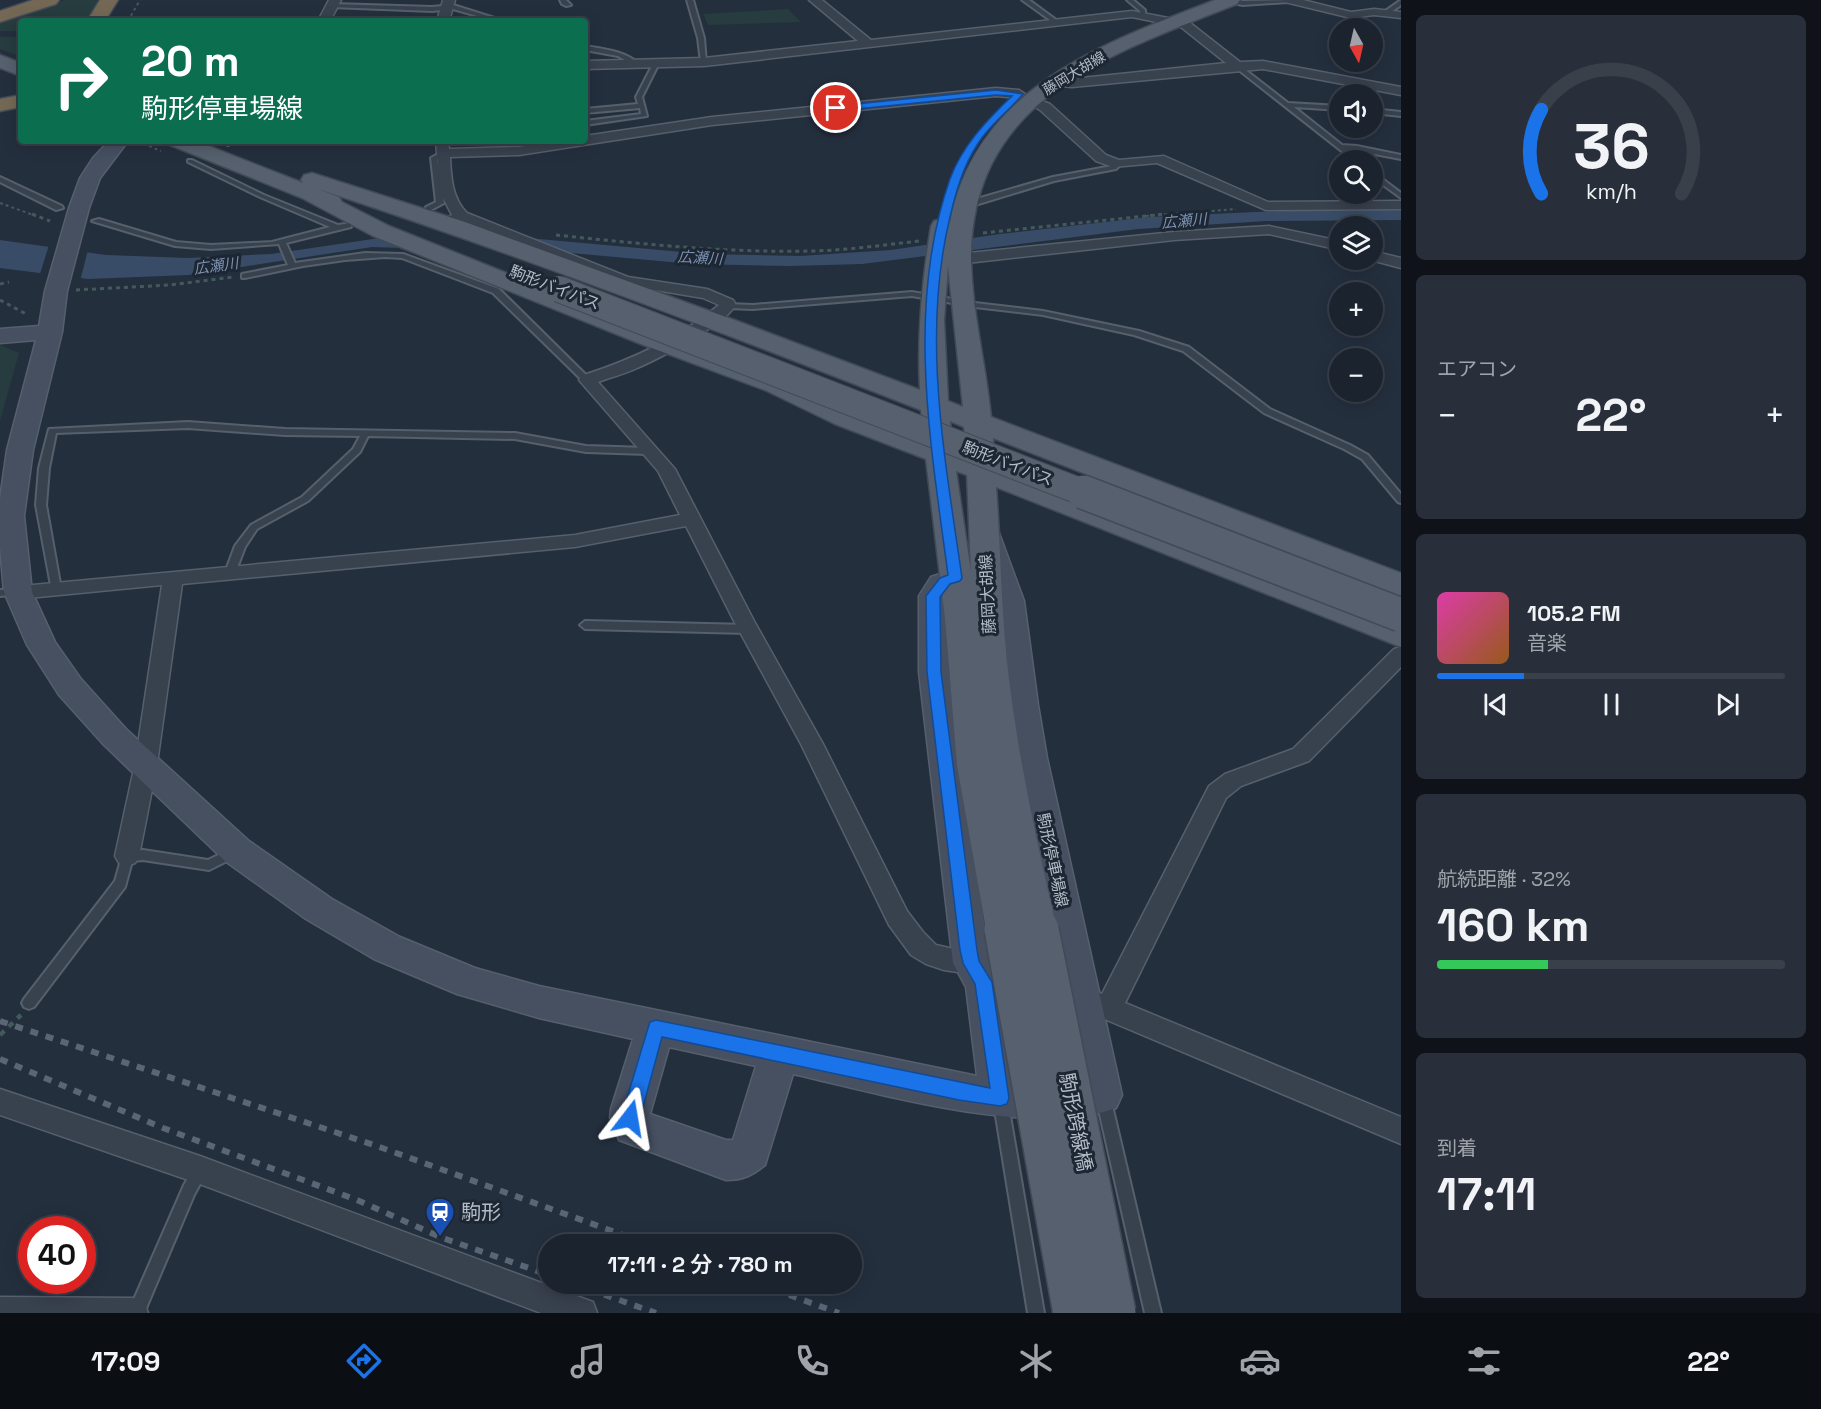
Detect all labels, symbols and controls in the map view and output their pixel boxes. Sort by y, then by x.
north arrow [1329,18,1383,72]
map controls [1329,18,1383,402]
text: 20 m [141,35,240,88]
icon: right [42,42,120,120]
street label: 藤岡大胡線 [1039,47,1109,99]
pin [810,82,861,133]
button: sound [1329,84,1383,138]
text: 駒形停車場線 [141,91,303,126]
icon: arrive [819,91,852,124]
text: 36 [1573,107,1649,186]
button: search [1329,150,1383,204]
text: km/h [1585,179,1637,206]
water label: 広瀬川 [1161,209,1209,232]
button: layers [1329,216,1383,270]
water label: 広瀬川 [677,247,725,268]
water label: 広瀬川 [192,253,242,278]
street label: 駒形バイパス [506,261,603,314]
button: + [1329,282,1383,336]
button: − [1329,348,1383,402]
text: エアコン [1437,356,1517,382]
text: 22° [1575,387,1647,444]
text: − [1437,395,1457,437]
text: + [1765,395,1785,437]
street label: 駒形バイパス [959,437,1056,490]
street label: 藤岡大胡線 [975,553,1000,634]
text: 105.2 FM [1527,599,1621,627]
text: 音楽 [1527,630,1567,656]
icon: previous [1479,688,1512,721]
icon: pause [1595,688,1628,721]
icon: next [1711,688,1744,721]
street label: 駒形停車場線 [1032,811,1073,909]
text: 航続距離 · 32% [1437,866,1571,892]
text: 160 km [1437,897,1590,954]
street label: 駒形跨線橋 [1054,1070,1098,1174]
position arrow [598,1086,662,1150]
text: 到着 [1437,1135,1477,1161]
text: 17:11 [1437,1166,1536,1223]
station icon: 駒形 [424,1196,456,1238]
place label: 駒形 [461,1199,501,1225]
speed limit sign: 40 [18,1216,96,1294]
text: 17:11 · 2 分 · 780 m [607,1250,793,1278]
icon: directions [343,1340,385,1382]
icon: music [567,1340,609,1382]
icon: phone [791,1340,833,1382]
icon: climate [1015,1340,1057,1382]
icon: car [1239,1340,1281,1382]
icon: filters [1463,1340,1505,1382]
text: 17:09 [91,1344,160,1379]
text: 22° [1687,1344,1730,1379]

